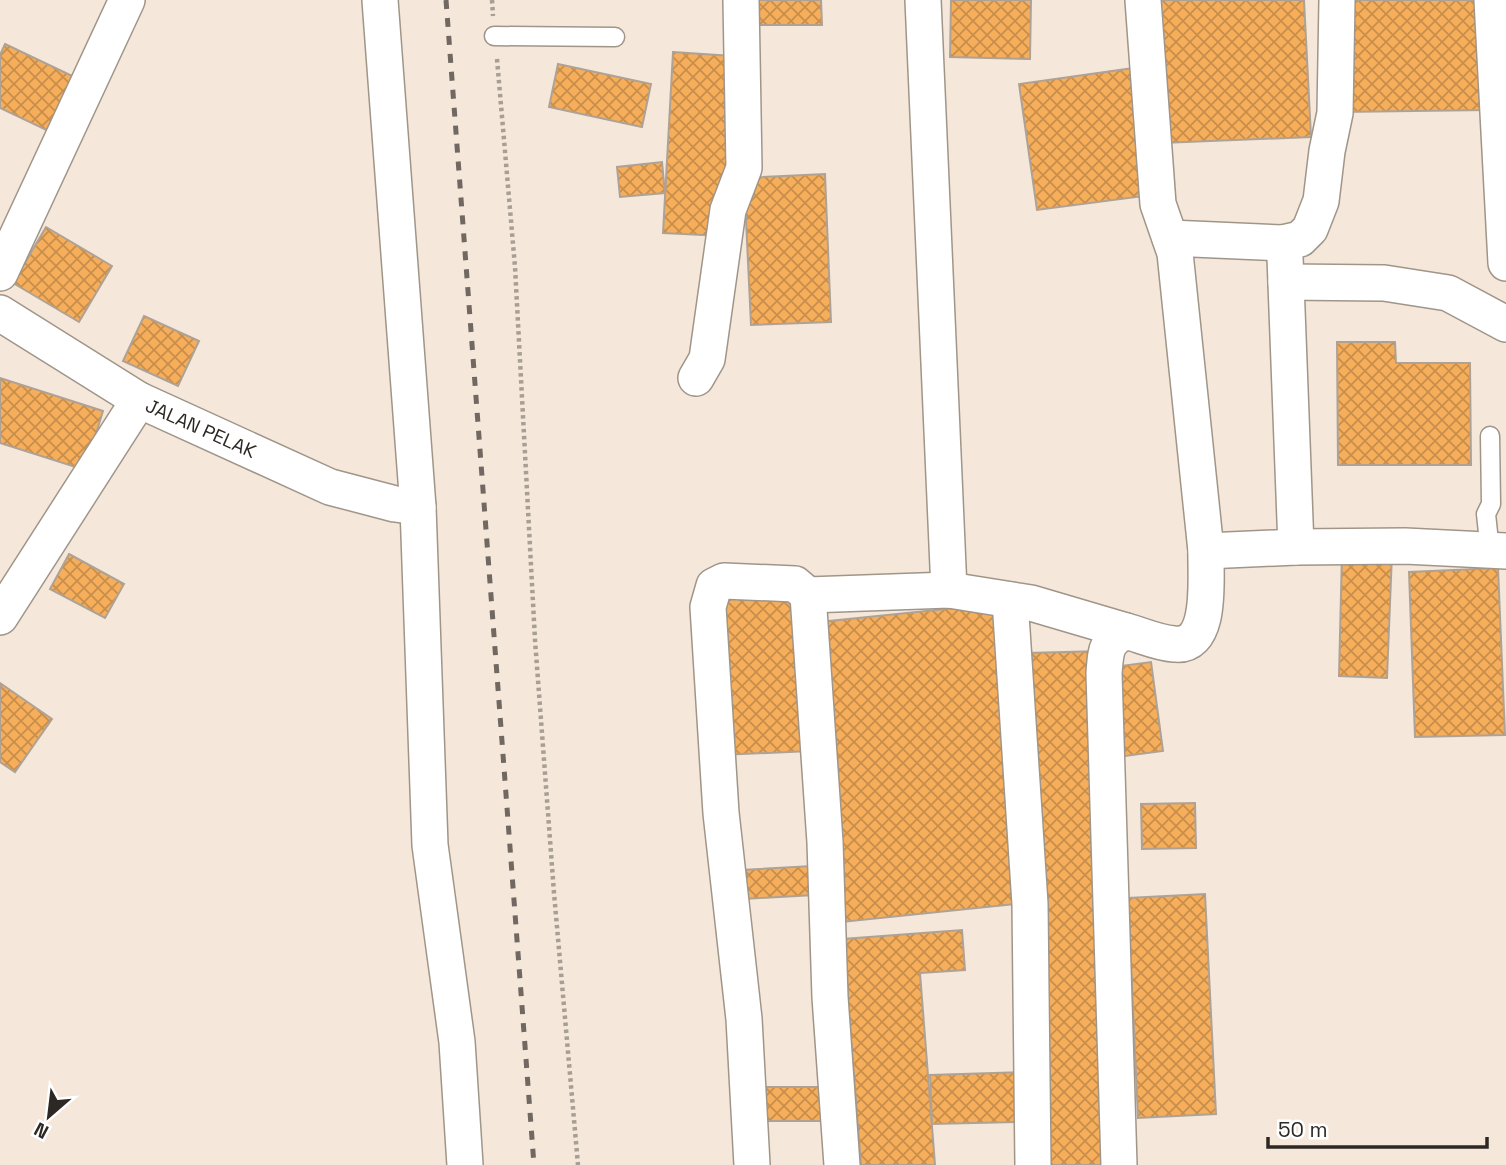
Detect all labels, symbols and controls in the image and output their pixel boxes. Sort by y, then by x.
street label: JALAN PELAK [142,393,260,464]
north arrow [14,1081,84,1151]
scale bar [1268,1106,1487,1150]
text: 50 m [1278,1116,1328,1143]
text: N [30,1117,53,1145]

